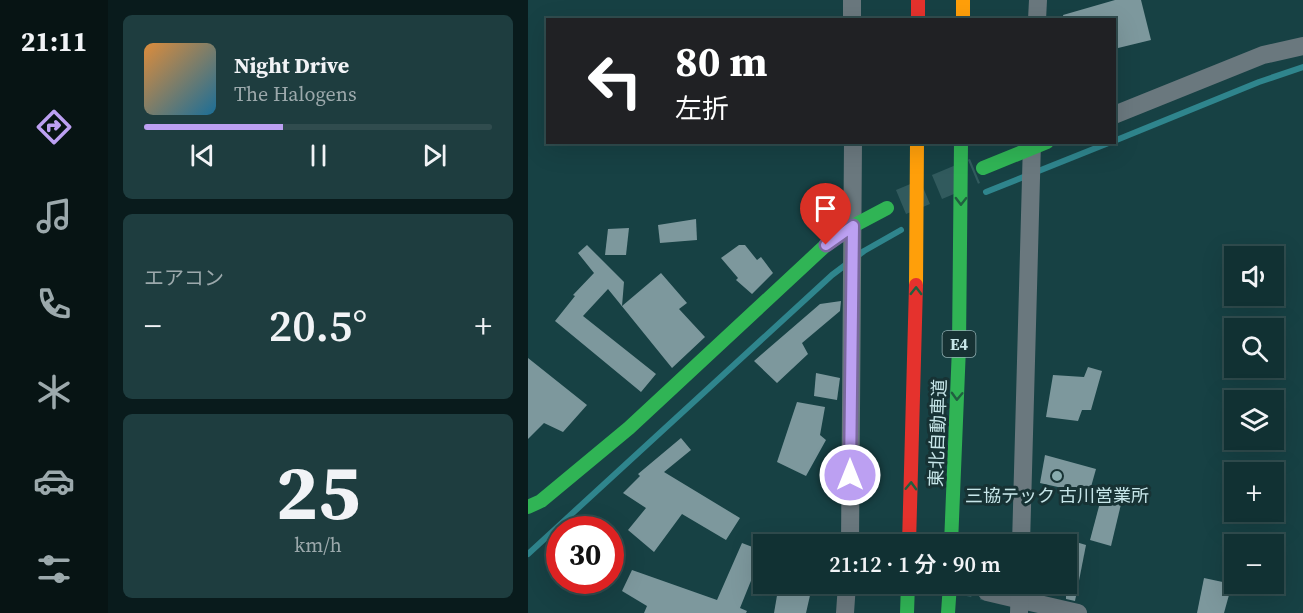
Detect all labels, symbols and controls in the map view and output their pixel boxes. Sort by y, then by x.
text: 21:11 [21,23,87,60]
text: 80 m [675,32,768,90]
icon: left [576,42,654,120]
text: Night Drive [234,50,349,80]
text: The Halogens [234,80,357,108]
text: 左折 [675,90,729,127]
icon: directions [33,106,75,148]
icon: previous [186,139,219,172]
icon: pause [302,139,335,172]
icon: next [418,139,451,172]
pin [800,183,851,245]
icon: arrive [809,192,842,225]
icon: music [33,195,75,237]
one-way arrow [954,196,967,205]
map controls [1224,246,1284,594]
button: sound [1224,246,1284,306]
text: エアコン [144,264,224,292]
icon: phone [33,283,75,325]
one-way arrow [910,287,922,296]
text: 20.5° [269,294,367,356]
text: − [144,303,162,348]
text: + [475,303,492,348]
button: search [1224,318,1284,378]
road number: E4 [942,331,976,357]
icon: climate [33,371,75,413]
street label: 東北自動車道 [923,379,952,487]
button: layers [1224,390,1284,450]
one-way arrow [951,391,963,400]
text: 25 [276,438,360,545]
position arrow [818,443,882,507]
icon: car [33,460,75,502]
button: + [1224,462,1284,522]
marker: 三協テック 古川営業所 [1050,469,1064,483]
one-way arrow [904,482,917,491]
place label: 三協テック 古川営業所 [965,483,1149,508]
speed limit sign: 30 [546,516,624,594]
text: km/h [294,531,342,559]
button: − [1224,534,1284,594]
icon: filters [33,548,75,590]
text: 21:12 · 1 分 · 90 m [829,549,1001,579]

